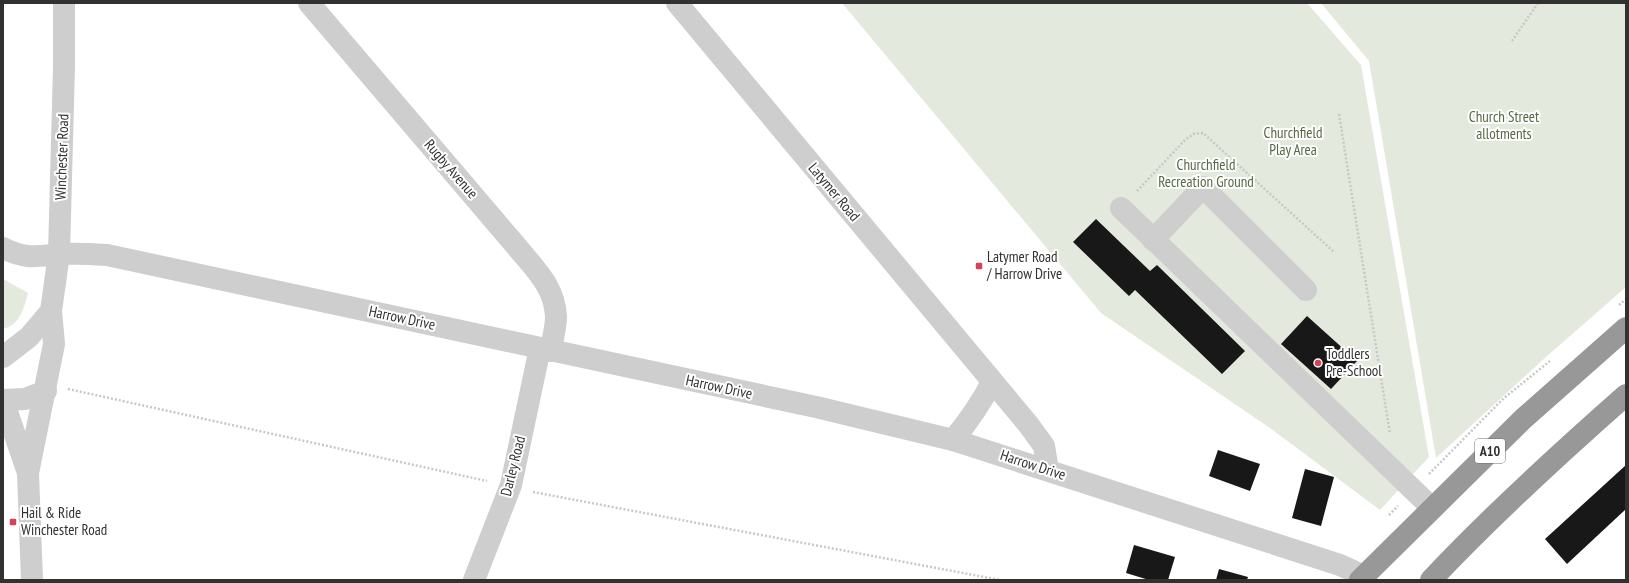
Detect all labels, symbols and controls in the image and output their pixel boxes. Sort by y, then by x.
park label: Church Street allotments [1469,107,1539,143]
street label: Winchester Road [51,114,72,200]
park label: Churchfield Play Area [1264,123,1322,159]
street label: Rugby Avenue [420,135,482,202]
park label: Churchfield Recreation Ground [1158,155,1254,191]
street label: Latymer Road [804,159,864,225]
place label: Latymer Road / Harrow Drive [986,247,1062,283]
marker: Latymer Road / Harrow Drive [974,261,984,271]
street label: Harrow Drive [367,301,437,334]
place label: Toddlers Pre-School [1326,344,1382,380]
marker: Toddlers Pre-School [1313,358,1323,368]
street label: Harrow Drive [684,370,754,403]
street label: Darley Road [496,434,529,498]
road number: A10 [1475,439,1505,463]
street label: Harrow Drive [998,445,1068,484]
place label: Hail & Ride Winchester Road [21,503,107,539]
marker: Hail & Ride Winchester Road [8,517,18,527]

